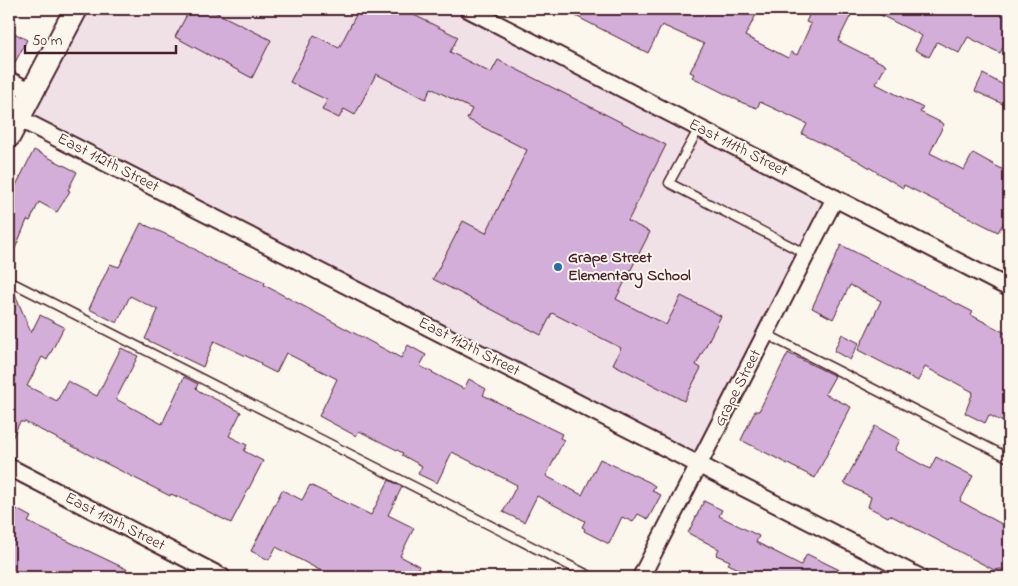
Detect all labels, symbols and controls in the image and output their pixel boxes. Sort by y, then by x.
scale bar [25,22,176,54]
text: 50 m [32,30,63,52]
street label: East 111th Street [684,113,792,184]
street label: East 112th Street [53,127,164,199]
place label: Grape Street Elementary School [568,246,691,289]
marker: Grape Street Elementary School [552,261,564,273]
street label: East 112th Street [414,311,525,383]
street label: Grape Street [708,345,768,431]
street label: East 113th Street [61,486,170,558]

